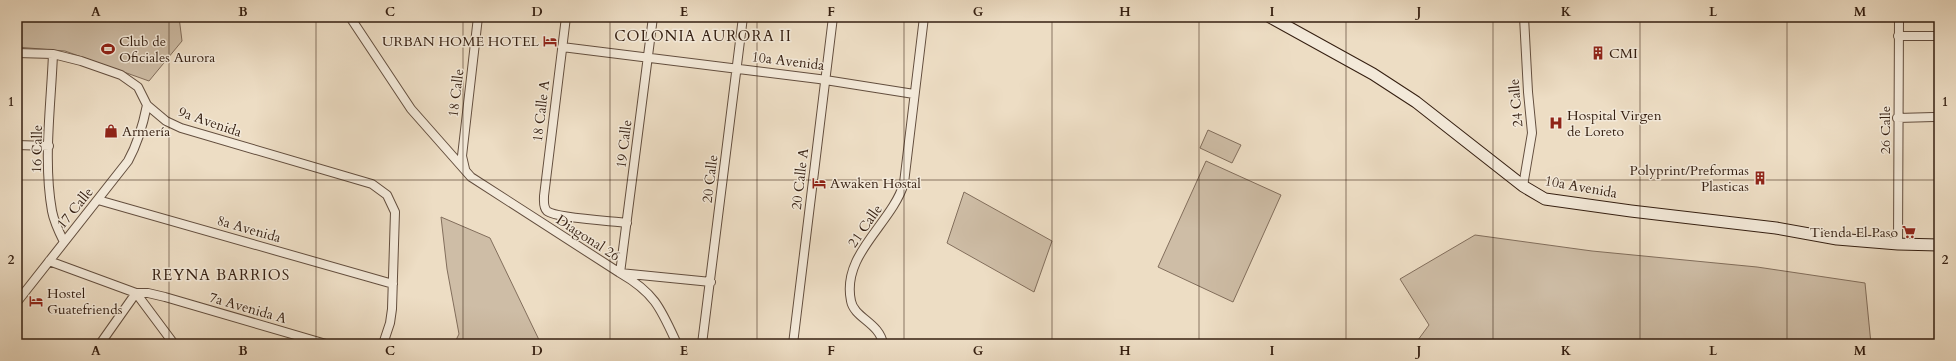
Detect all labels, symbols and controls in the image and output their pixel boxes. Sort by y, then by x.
text: A [91,3,101,21]
text: B [238,3,248,21]
text: C [385,3,395,21]
text: D [531,3,543,21]
text: E [680,3,688,21]
text: F [827,3,835,21]
text: G [973,3,984,21]
text: H [1119,3,1131,21]
text: I [1269,3,1275,21]
text: J [1415,3,1422,21]
text: K [1561,3,1572,21]
text: L [1709,3,1718,21]
text: M [1854,3,1867,21]
district label: COLONIA AURORA II [614,26,792,46]
place label: Club de Oficiales Aurora [119,32,215,67]
place label: URBAN HOME HOTEL [382,32,540,51]
hotel icon: URBAN HOME HOTEL [542,33,558,49]
sports icon: Club de Oficiales Aurora [100,41,116,57]
place label: CMI [1609,44,1638,63]
building icon: CMI [1590,45,1606,61]
street label: 10a Avenida [751,47,825,75]
street label: 18 Calle [444,68,468,118]
street label: 24 Calle [1504,78,1528,128]
street label: 18 Calle A [528,79,554,143]
text: 1 [8,93,14,111]
text: 1 [1942,93,1948,111]
street label: 9a Avenida [176,102,244,142]
place label: Hospital Virgen de Loreto [1567,106,1662,141]
street label: 26 Calle [1876,106,1895,154]
hospital icon: Hospital Virgen de Loreto [1548,115,1564,131]
street label: 19 Calle [612,119,636,169]
place label: Armería [122,122,170,141]
shop icon: Armería [103,123,119,139]
street label: 16 Calle [27,125,47,173]
street label: 20 Calle A [787,147,813,211]
street label: 20 Calle [698,154,722,204]
place label: Polyprint/Preformas Plasticas [1630,161,1749,196]
building icon: Polyprint/Preformas Plasticas [1752,170,1768,186]
street label: 10a Avenida [1543,171,1619,203]
place label: Awaken Hostal [830,174,921,193]
hotel icon: Awaken Hostal [811,175,827,191]
street label: 17 Calle [52,183,98,233]
street label: 21 Calle [843,201,887,251]
street label: Diagonal 26 [552,210,624,266]
street label: 8a Avenida [215,211,283,247]
place label: Tienda El Paso [1810,223,1898,242]
supermarket icon: Tienda El Paso [1901,224,1917,240]
text: 2 [8,251,15,269]
text: 2 [1942,251,1949,269]
district label: REYNA BARRIOS [152,265,290,285]
place label: Hostel Guatefriends [47,284,123,319]
street label: 7a Avenida A [207,288,289,328]
hotel icon: Hostel Guatefriends [28,293,44,309]
text: A [91,342,101,360]
text: B [238,342,248,360]
text: C [385,342,395,360]
text: D [531,342,543,360]
text: E [680,342,688,360]
text: F [827,342,835,360]
text: G [973,342,984,360]
text: H [1119,342,1131,360]
text: I [1269,342,1275,360]
text: J [1415,342,1422,360]
text: K [1561,342,1572,360]
text: L [1709,342,1718,360]
text: M [1854,342,1867,360]

